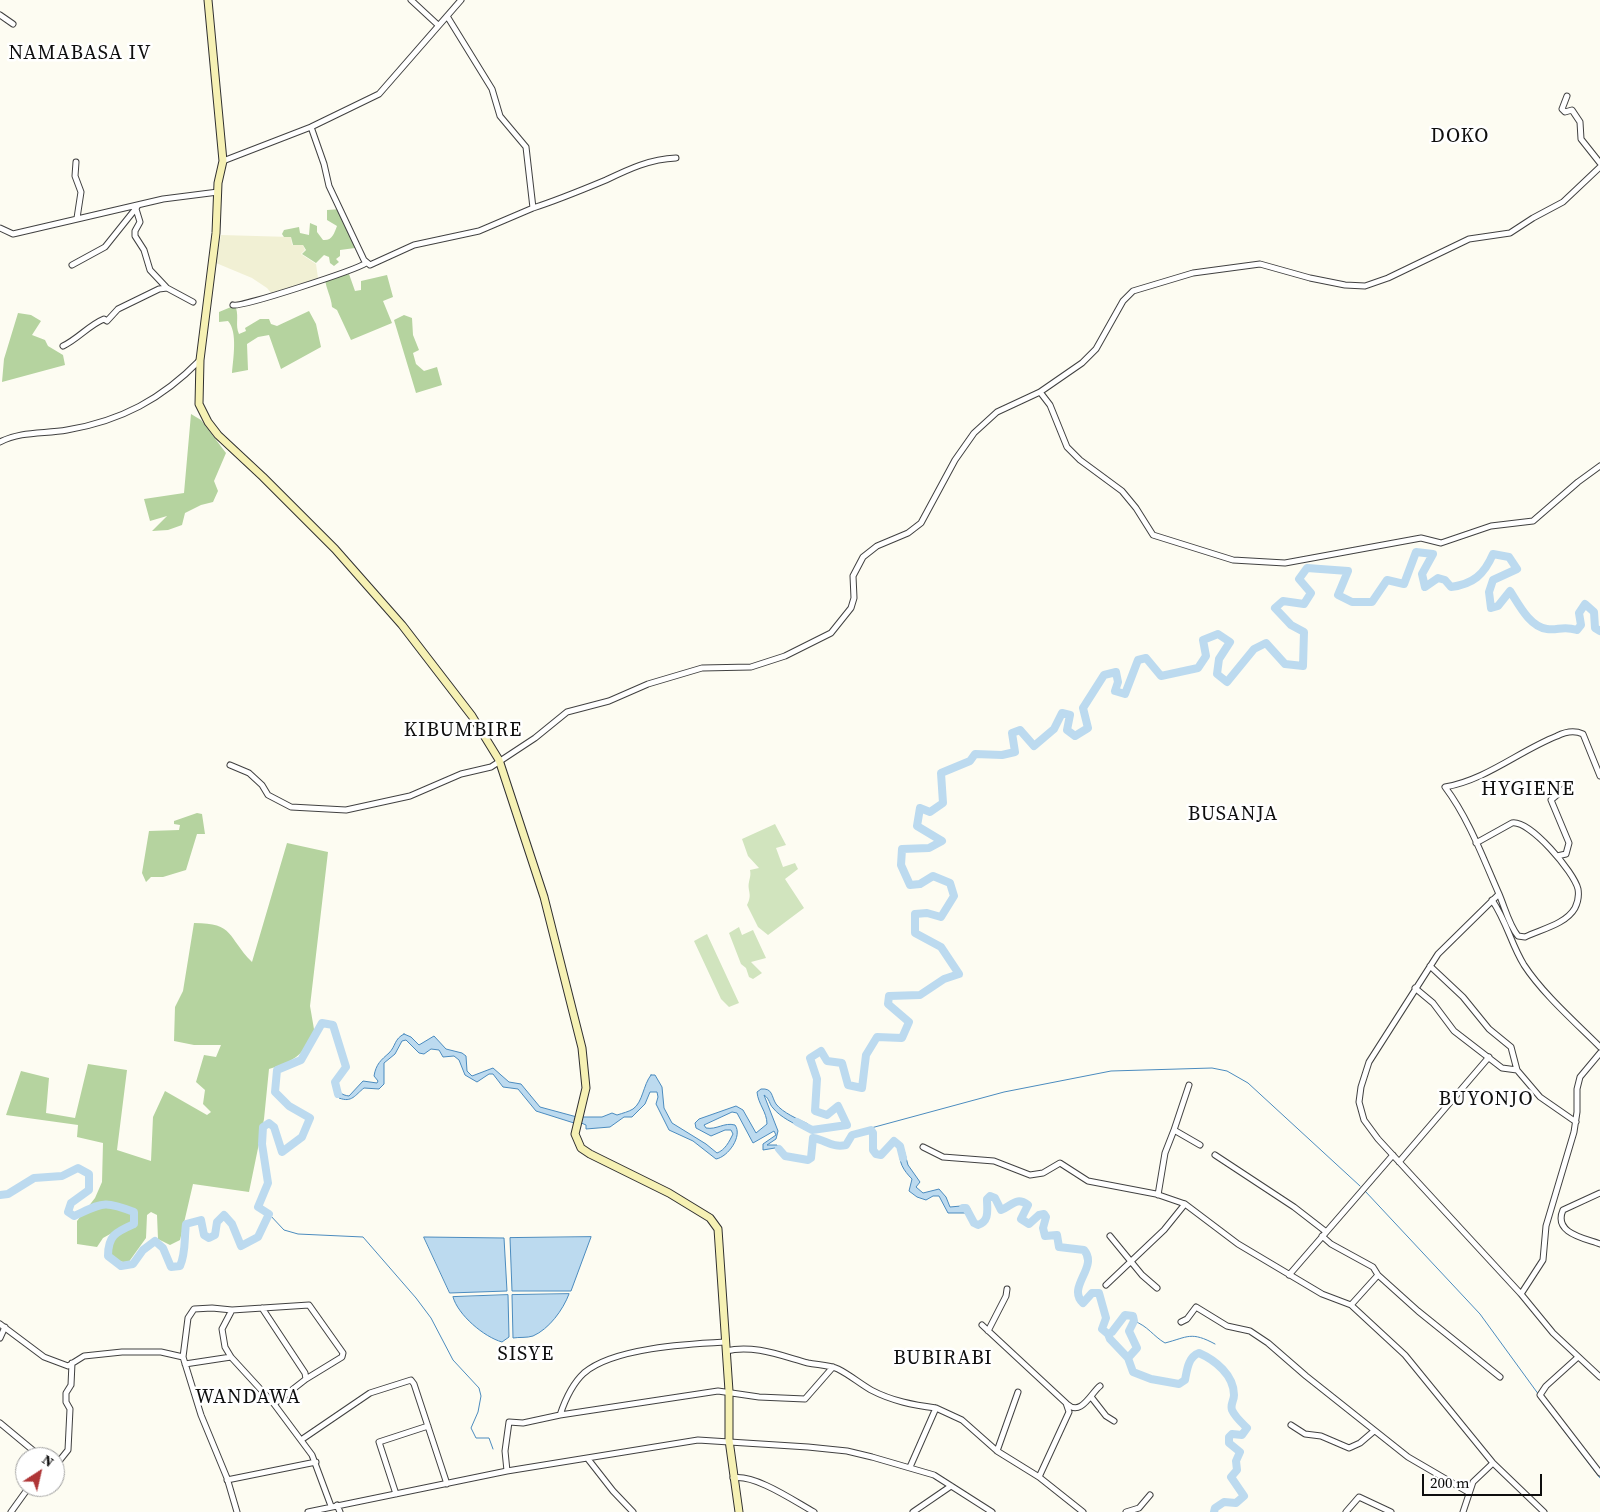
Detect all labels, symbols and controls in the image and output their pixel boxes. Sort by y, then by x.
district label: NAMABASA IV [7,42,153,66]
district label: DOKO [1430,125,1490,149]
district label: KIBUMBIRE [403,719,523,743]
district label: HYGIENE [1480,778,1576,802]
district label: BUSANJA [1187,803,1279,827]
district label: BUYONJO [1438,1088,1534,1112]
district label: SISYE [497,1343,555,1367]
district label: BUBIRABI [892,1347,994,1371]
district label: WANDAWA [194,1386,302,1410]
north arrow [15,1447,65,1497]
text: N [38,1449,58,1472]
scale bar [1425,1464,1545,1496]
text: 200 m [1430,1472,1470,1493]

